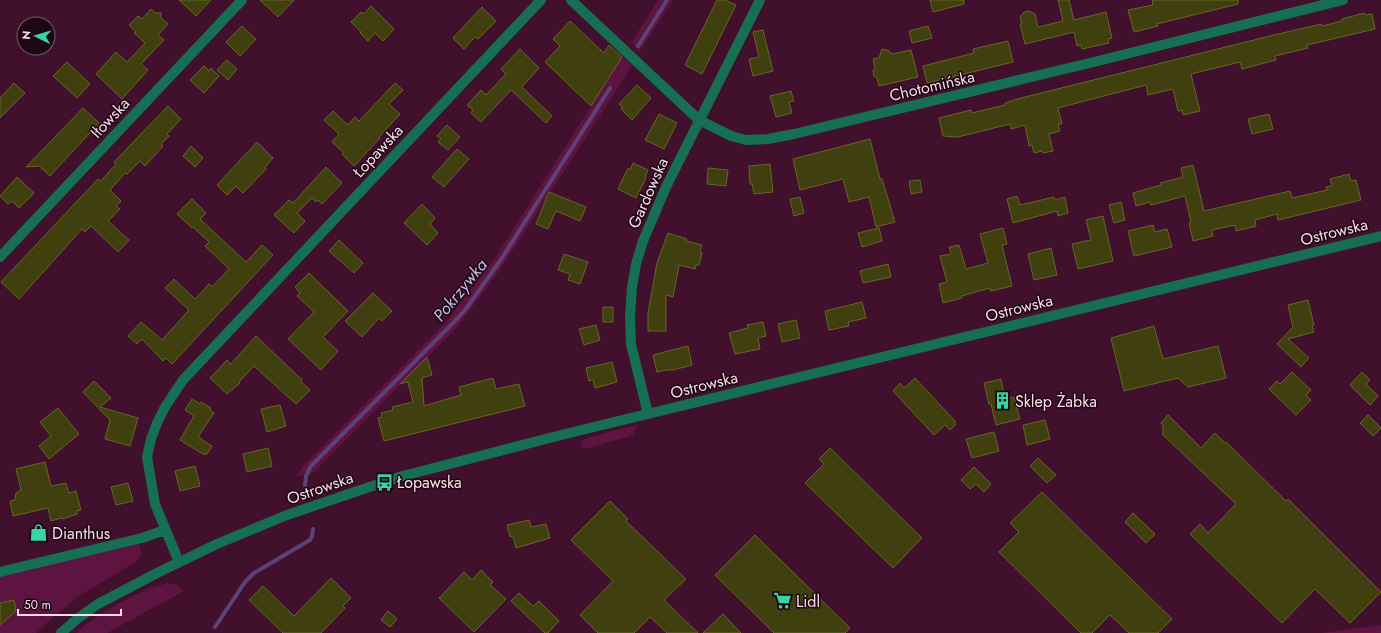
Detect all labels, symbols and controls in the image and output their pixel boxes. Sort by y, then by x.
north arrow [16,16,56,56]
text: N [18,30,34,40]
street label: Chotomińska [887,65,977,107]
street label: Iłowska [85,93,135,143]
street label: Łopawska [347,119,408,183]
street label: Gardowska [622,154,674,232]
street label: Ostrowska [1298,213,1370,251]
water label: Pokrzywka [427,253,493,326]
street label: Ostrowska [983,289,1055,327]
street label: Ostrowska [668,366,740,404]
place label: Sklep Żabka [1015,390,1097,413]
building icon: Sklep Żabka [992,391,1012,411]
street label: Ostrowska [284,466,356,510]
place label: Łopawska [396,471,462,494]
bus stop icon: Łopawska [374,472,394,492]
place label: Dianthus [52,522,110,545]
shop icon: Dianthus [29,523,49,543]
place label: Lidl [796,590,820,613]
scale bar [18,591,121,617]
supermarket icon: Lidl [773,591,793,611]
text: 50 m [24,596,51,614]

